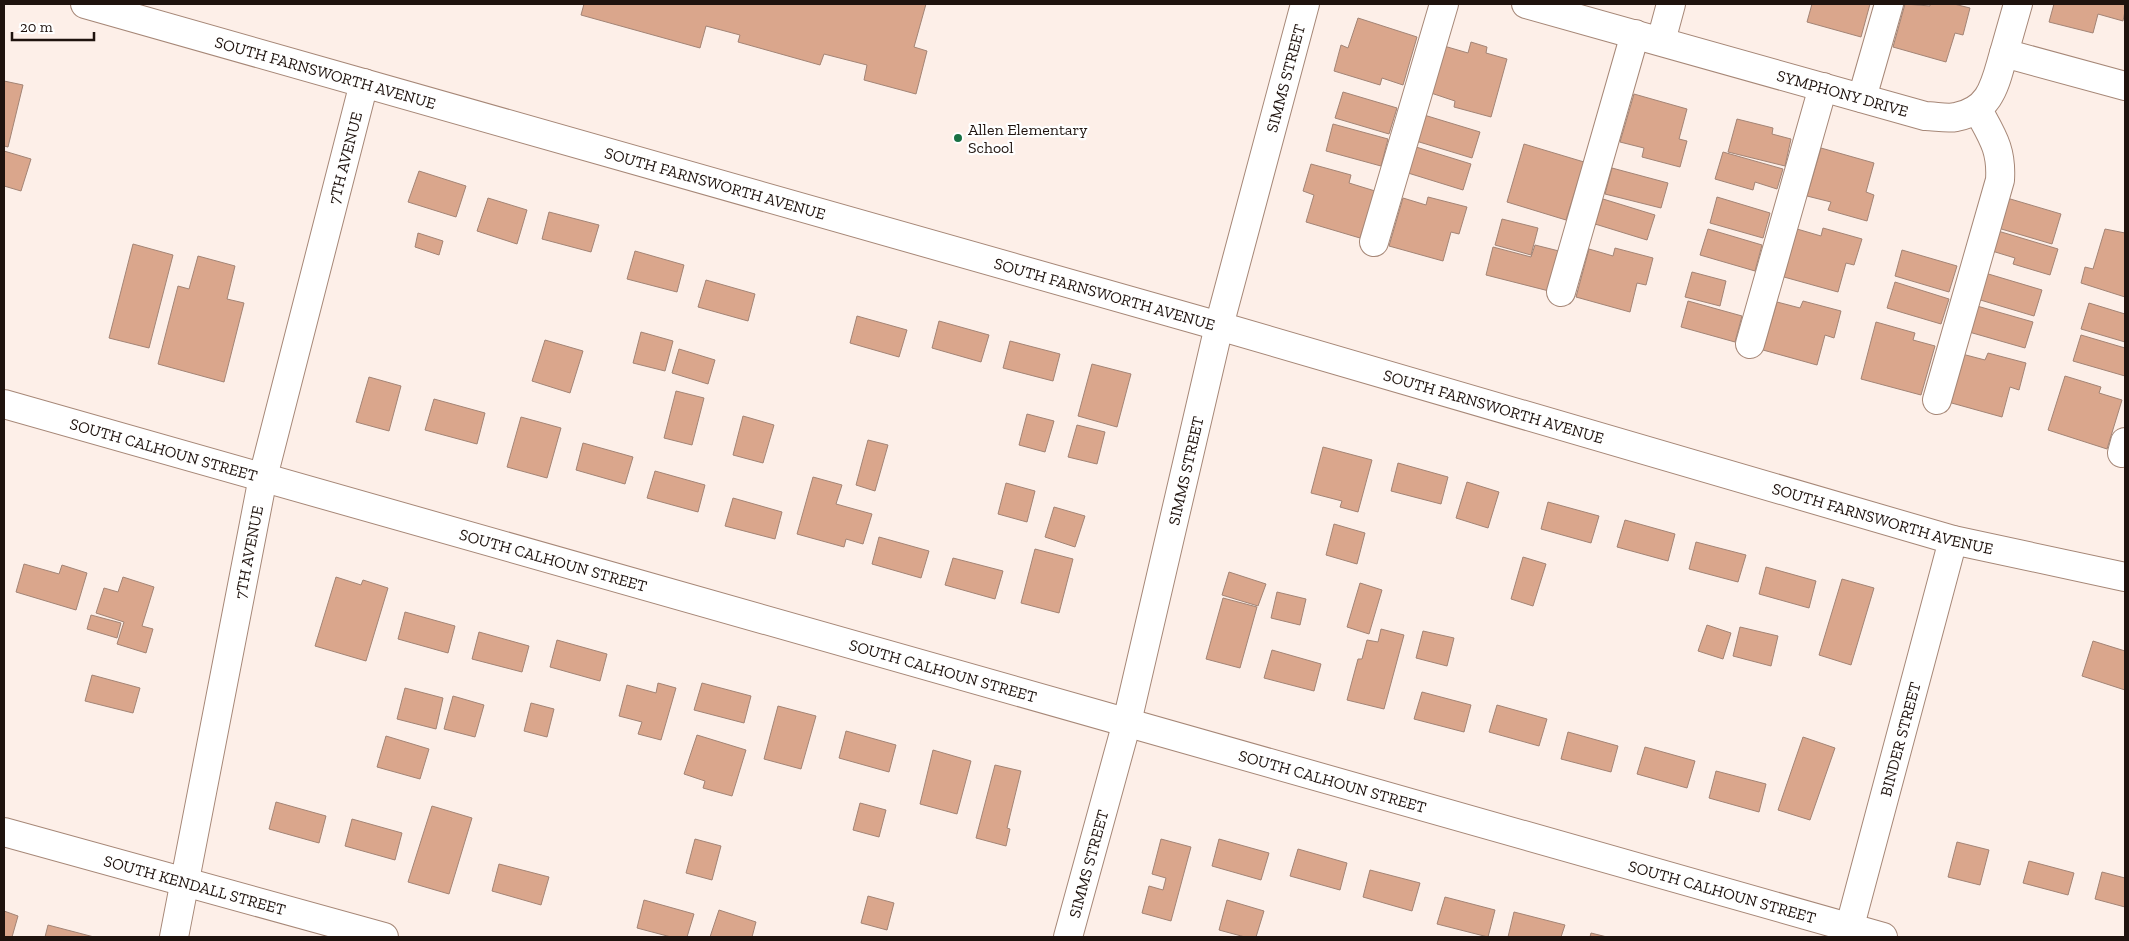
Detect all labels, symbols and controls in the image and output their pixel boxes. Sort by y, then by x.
scale bar [12,10,95,42]
text: 20 m [20,18,53,36]
street label: SIMMS STREET [1262,22,1309,134]
street label: SOUTH FARNSWORTH AVENUE [213,32,438,113]
street label: SYMPHONY DRIVE [1775,65,1911,120]
street label: 7TH AVENUE [324,110,366,206]
place label: Allen Elementary School [968,120,1088,157]
marker: Allen Elementary School [952,132,964,144]
street label: SOUTH FARNSWORTH AVENUE [602,143,828,223]
street label: SOUTH FARNSWORTH AVENUE [992,253,1217,334]
street label: SOUTH FARNSWORTH AVENUE [1381,365,1606,447]
street label: SOUTH CALHOUN STREET [68,414,260,485]
street label: SIMMS STREET [1164,414,1207,527]
street label: SOUTH FARNSWORTH AVENUE [1770,478,1995,558]
street label: 7TH AVENUE [230,504,267,600]
street label: SOUTH CALHOUN STREET [457,524,649,595]
street label: SOUTH CALHOUN STREET [847,635,1039,706]
street label: BINDER STREET [1876,680,1924,798]
street label: SOUTH CALHOUN STREET [1237,745,1429,817]
street label: SIMMS STREET [1064,808,1112,920]
street label: SOUTH KENDALL STREET [102,851,288,919]
street label: SOUTH CALHOUN STREET [1626,856,1818,927]

